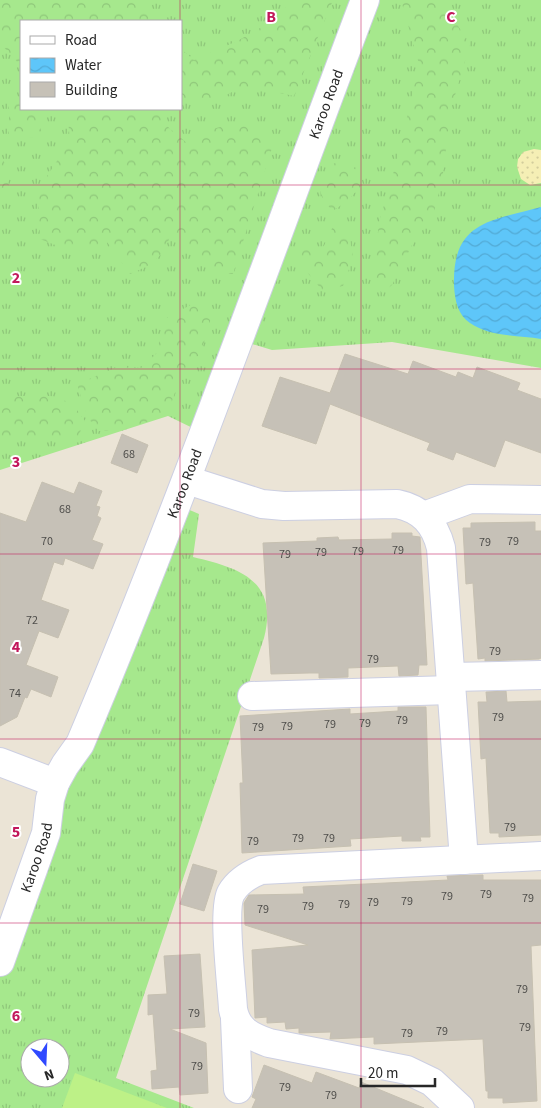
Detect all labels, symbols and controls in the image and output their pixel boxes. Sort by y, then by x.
text: B [266,6,276,28]
text: C [446,6,456,28]
legend [20,20,182,110]
text: Road [65,30,97,51]
text: Water [65,55,102,76]
street label: Karoo Road [303,66,349,142]
text: Building [65,80,118,101]
text: 2 [12,267,20,289]
house number: 68 [123,446,135,463]
street label: Karoo Road [162,446,207,521]
text: 3 [12,451,20,473]
house number: 68 [59,501,71,518]
house number: 70 [41,533,53,550]
house number: 79 [507,533,519,550]
house number: 79 [479,534,491,551]
house number: 79 [392,542,404,559]
house number: 79 [352,543,364,560]
house number: 79 [315,544,327,561]
house number: 79 [279,546,291,563]
house number: 72 [26,612,38,629]
text: 4 [12,636,21,658]
house number: 79 [489,643,501,660]
house number: 79 [367,651,379,668]
house number: 74 [9,685,21,702]
house number: 79 [492,709,504,726]
house number: 79 [396,712,408,729]
house number: 79 [359,715,371,732]
house number: 79 [324,716,336,733]
house number: 79 [281,718,293,735]
house number: 79 [252,719,264,736]
house number: 79 [504,819,516,836]
text: 5 [12,821,20,843]
street label: Karoo Road [15,821,58,895]
house number: 79 [292,830,304,847]
house number: 79 [323,830,335,847]
house number: 79 [247,833,259,850]
house number: 79 [480,886,492,903]
house number: 79 [441,888,453,905]
house number: 79 [522,890,534,907]
house number: 79 [401,893,413,910]
house number: 79 [367,894,379,911]
house number: 79 [338,896,350,913]
house number: 79 [302,898,314,915]
house number: 79 [257,901,269,918]
house number: 79 [516,981,528,998]
text: 6 [12,1005,20,1027]
house number: 79 [188,1005,200,1022]
house number: 79 [519,1019,531,1036]
house number: 79 [436,1023,448,1040]
house number: 79 [401,1025,413,1042]
north arrow [20,1038,70,1088]
scale bar [361,1056,435,1088]
house number: 79 [191,1058,203,1075]
text: N [41,1063,57,1085]
text: 20 m [368,1063,398,1084]
house number: 79 [279,1079,291,1096]
house number: 79 [325,1087,337,1104]

